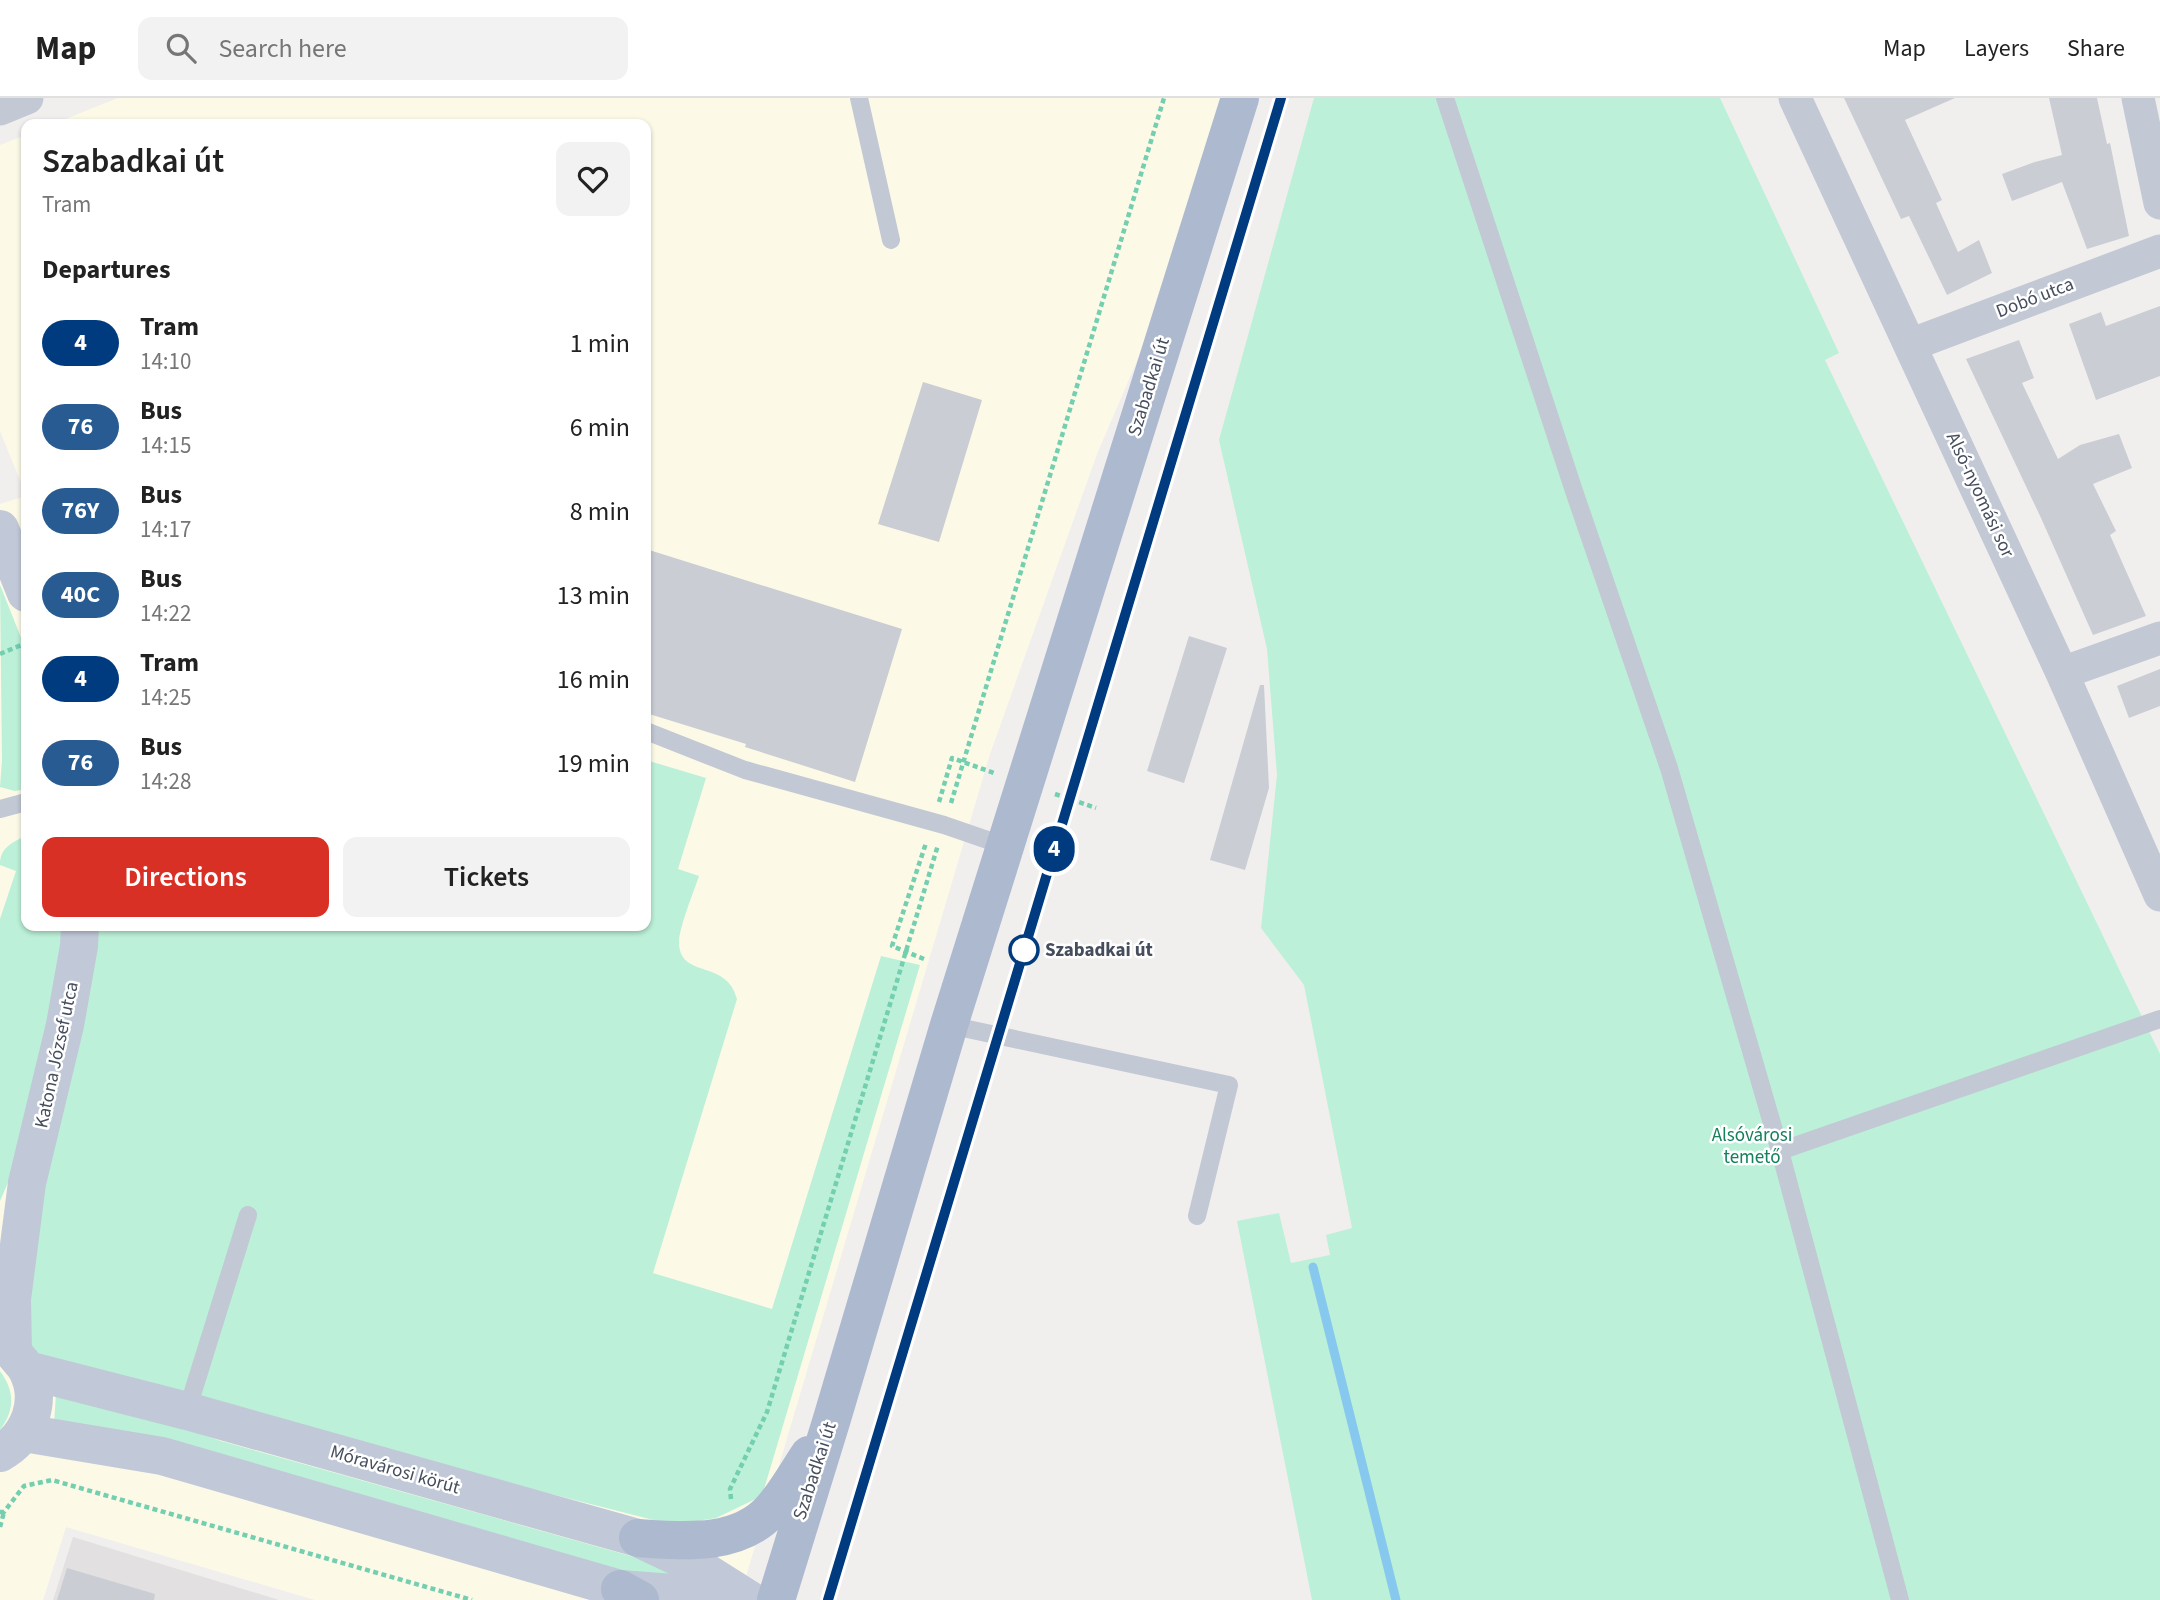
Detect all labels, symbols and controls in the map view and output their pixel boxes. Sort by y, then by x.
search box [138,17,628,80]
text: Map [35,25,96,72]
icon: search [162,29,200,67]
text: Search here [218,30,347,67]
text: Map [1883,31,1926,66]
text: Layers [1964,31,2029,66]
text: Share [2067,31,2125,66]
text: Szabadkai út [42,138,224,185]
button: heart [556,142,630,216]
text: Tram [42,188,91,221]
text: Departures [42,251,170,288]
street label: Dobó utca [1992,271,2078,325]
text: Tram [140,308,199,345]
text: 4 [74,325,87,360]
text: 1 min [570,325,630,362]
street label: Szabadkai út [1121,334,1177,440]
text: 14:10 [140,345,191,378]
text: Bus [140,392,182,429]
text: 76 [68,409,93,444]
text: 6 min [570,409,630,446]
street label: Alsó-nyomási sor [1939,428,2021,563]
text: 14:15 [140,429,191,462]
text: Bus [140,476,182,513]
text: 76Y [62,493,99,528]
text: 8 min [570,493,630,530]
text: 14:17 [140,513,191,546]
text: Bus [140,560,182,597]
text: 40C [61,577,100,612]
text: 13 min [557,577,630,614]
text: 14:22 [140,597,191,630]
text: Tram [140,644,199,681]
text: 4 [74,661,87,696]
text: 16 min [557,661,630,698]
text: 14:25 [140,681,191,714]
text: Bus [140,728,182,765]
text: 76 [68,745,93,780]
text: 19 min [557,745,630,782]
text: 14:28 [140,765,191,798]
line badge: 4 [1031,826,1077,872]
text: 4 [1048,831,1060,866]
button: Directions [42,837,329,917]
button: Tickets [343,837,630,917]
marker: Szabadkai út [1009,935,1039,965]
place label: Szabadkai út [1045,937,1153,964]
street label: Katona József utca [28,979,86,1131]
park label: Alsóvárosi temető [1712,1122,1792,1171]
street label: Szabadkai út [786,1418,844,1524]
street label: Móravárosi körút [327,1439,464,1502]

